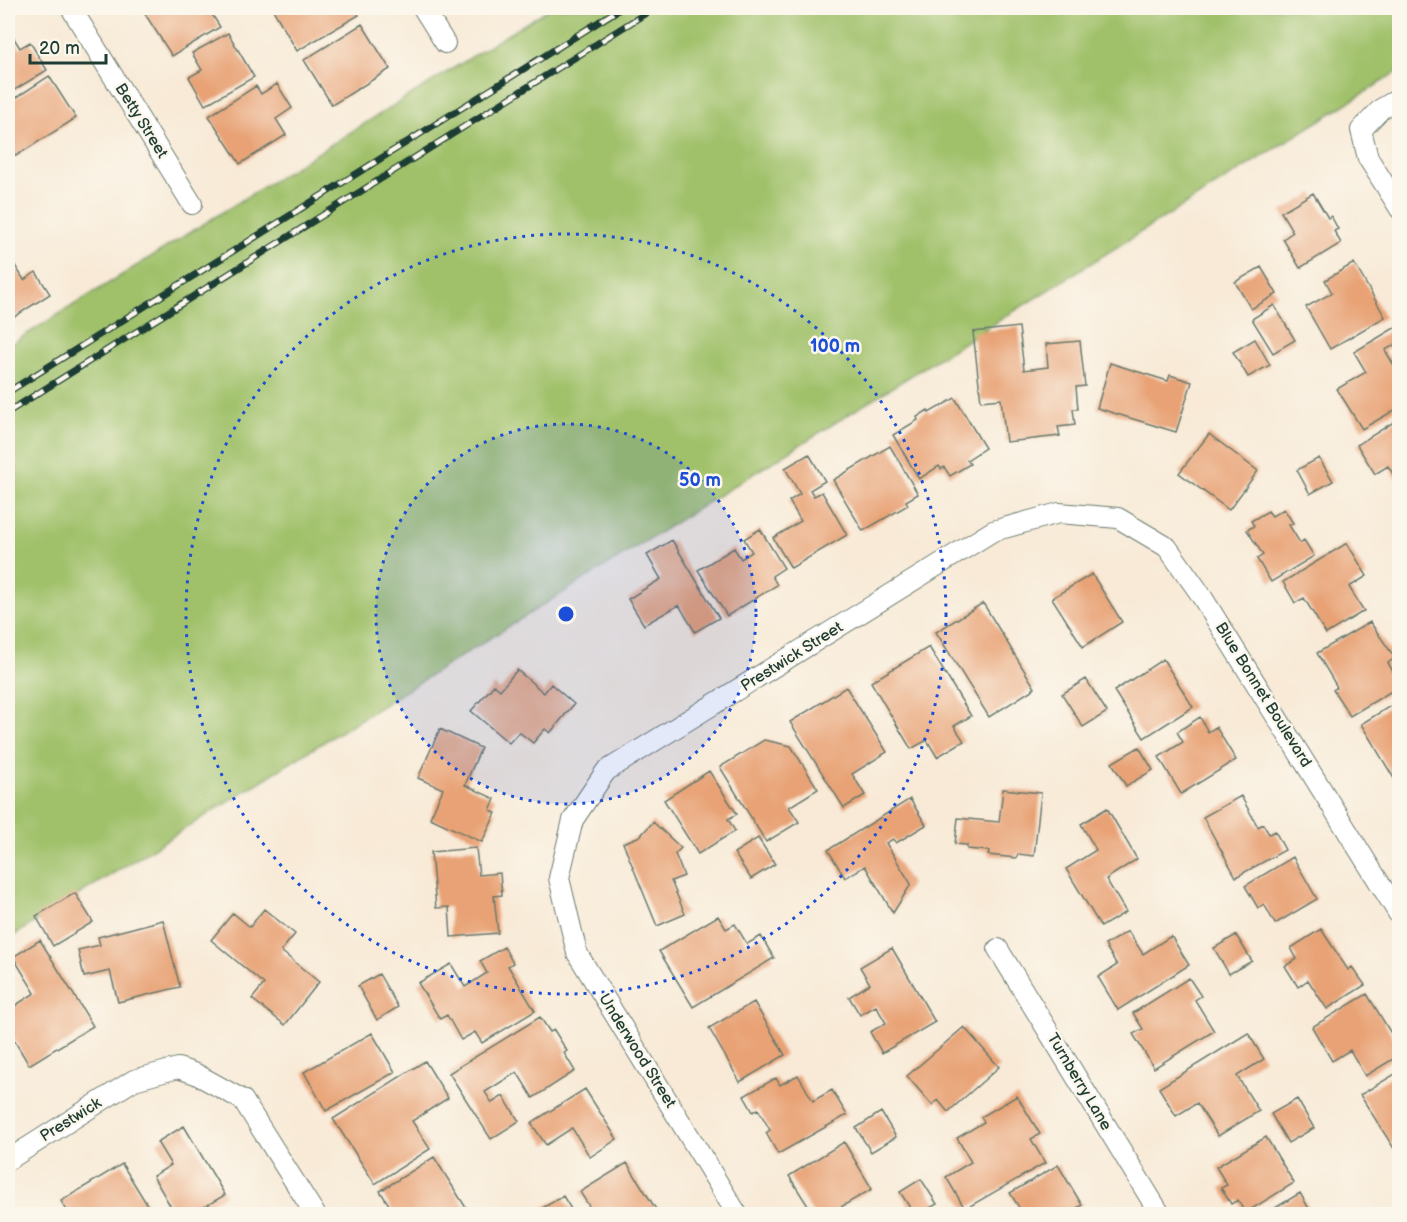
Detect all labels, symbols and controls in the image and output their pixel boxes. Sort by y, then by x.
scale bar [30,27,106,65]
text: 20 m [39,38,80,59]
street label: Betty Street [111,80,171,162]
text: 100 m [810,336,860,357]
text: 50 m [679,470,721,491]
centre of rings [556,604,576,624]
street label: Prestwick Street [738,618,847,696]
street label: Blue Bonnet Boulevard [1211,619,1315,771]
street label: Underwood Street [594,990,680,1112]
street label: Turnberry Lane [1043,1030,1116,1134]
street label: Prestwick [37,1094,105,1146]

